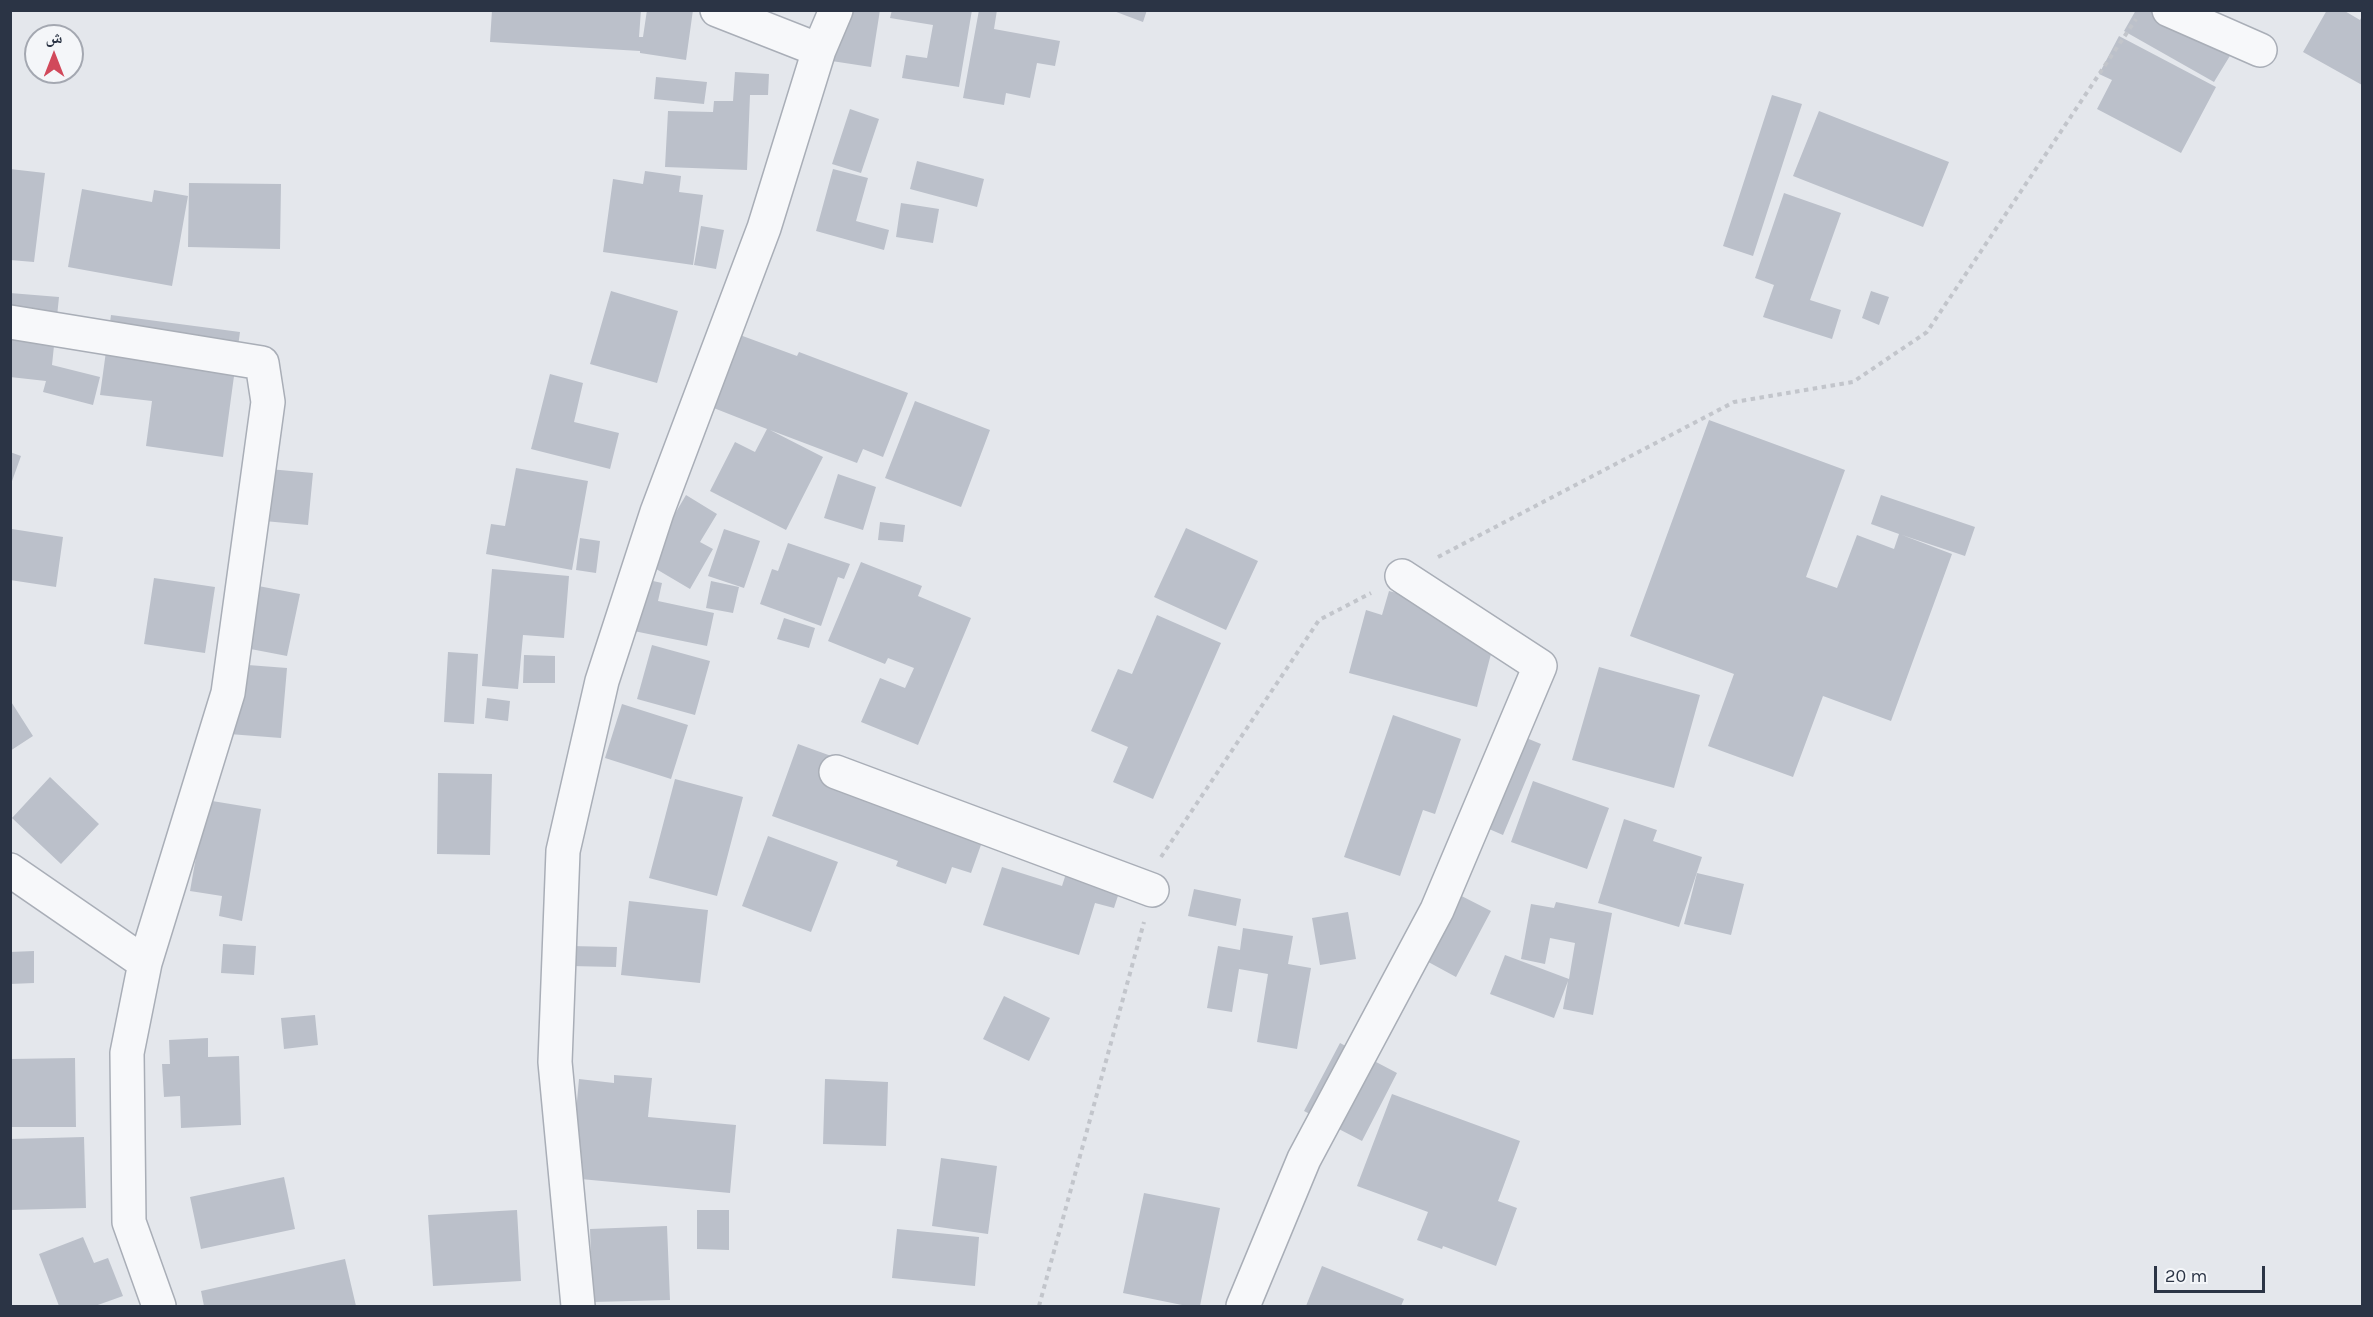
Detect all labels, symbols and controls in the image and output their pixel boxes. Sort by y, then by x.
north arrow [24,24,84,84]
text: ش [46,28,62,47]
scale bar [2157,1254,2268,1292]
text: 20 m [2165,1265,2207,1287]

